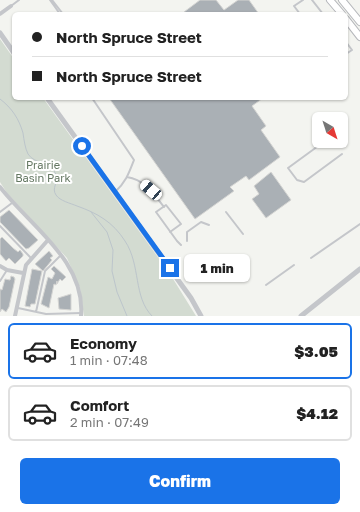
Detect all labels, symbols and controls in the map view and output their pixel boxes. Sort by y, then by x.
text: North Spruce Street [56,28,202,46]
text: North Spruce Street [56,67,202,85]
north arrow [312,112,348,148]
map controls [312,112,348,148]
route start [73,137,91,155]
park label: Prairie Basin Park [15,158,71,184]
car [138,178,164,202]
callout: 1 min [184,254,250,282]
route end [161,259,179,277]
text: 1 min [200,260,234,276]
icon: car [22,333,58,369]
text: Economy [70,334,137,352]
text: $3.05 [294,342,338,360]
text: 1 min · 07:48 [70,352,148,368]
icon: car [22,395,58,431]
text: Comfort [70,396,129,414]
text: $4.12 [296,404,338,422]
text: 2 min · 07:49 [70,414,149,430]
button: Confirm [20,458,340,504]

